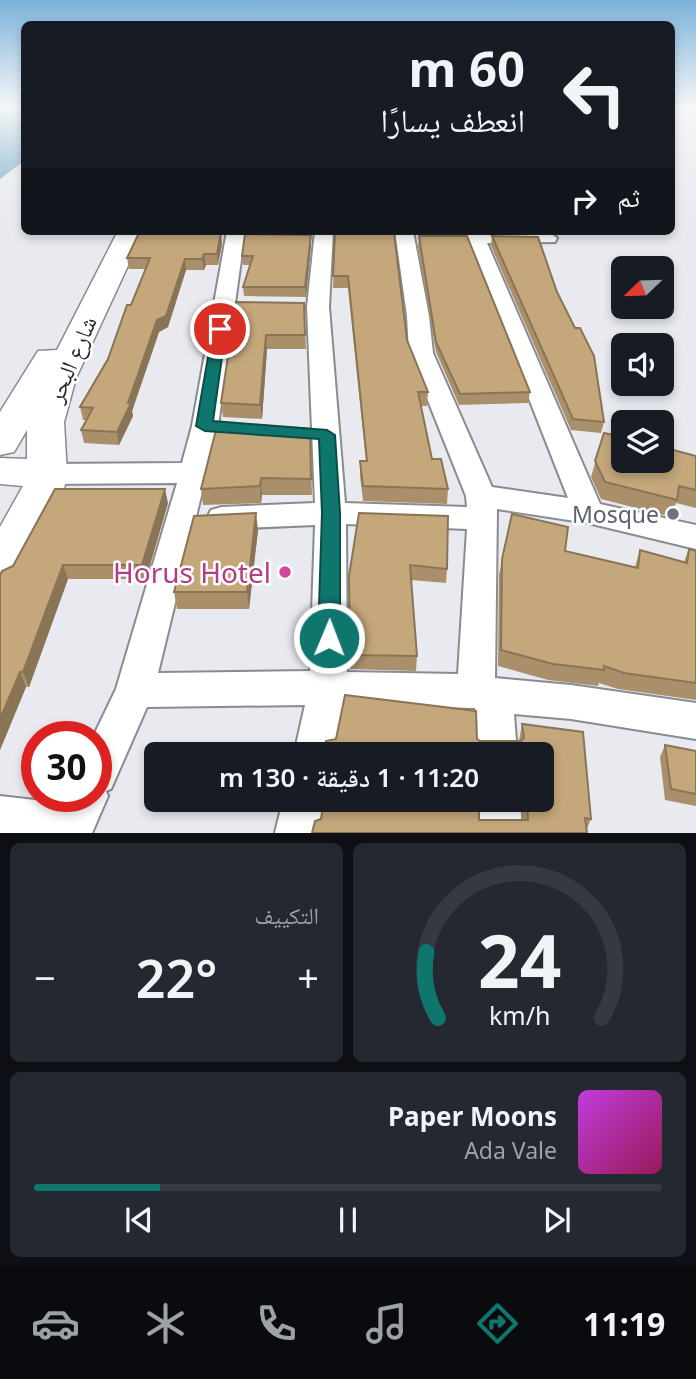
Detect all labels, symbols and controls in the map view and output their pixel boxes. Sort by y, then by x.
text: 60 m [408,35,525,101]
icon: left [549,49,640,140]
text: انعطف يسارًا [380,98,525,141]
text: ثم [617,179,640,215]
icon: right [565,182,603,220]
north arrow [611,256,674,318]
map controls [611,256,674,473]
pin [190,299,250,359]
icon: arrive [201,310,239,348]
street label: شارع البحر [38,311,104,408]
button: sound [611,333,674,396]
button: layers [611,410,674,473]
place label: Mosque [572,498,659,530]
marker: Mosque [665,506,681,522]
place label: Horus Hotel [113,553,271,591]
marker: Horus Hotel [277,564,293,580]
position arrow [292,601,366,675]
speed limit sign: 30 [21,721,112,812]
text: 11:20 · 1 دقيقة · 130 m [219,759,479,795]
text: التكييف [254,899,319,931]
text: 24 [478,911,561,1010]
text: 22° [136,942,217,1013]
text: − [34,951,56,1003]
text: + [297,951,319,1003]
text: km/h [489,998,550,1032]
text: Paper Moons [388,1098,557,1134]
text: Ada Vale [464,1134,557,1166]
icon: previous [120,1201,158,1239]
icon: pause [329,1201,367,1239]
icon: next [538,1201,576,1239]
icon: car [31,1299,80,1348]
icon: climate [141,1299,190,1348]
icon: phone [252,1299,301,1348]
icon: music [362,1299,411,1348]
icon: directions [473,1299,522,1348]
text: 11:19 [583,1302,665,1345]

